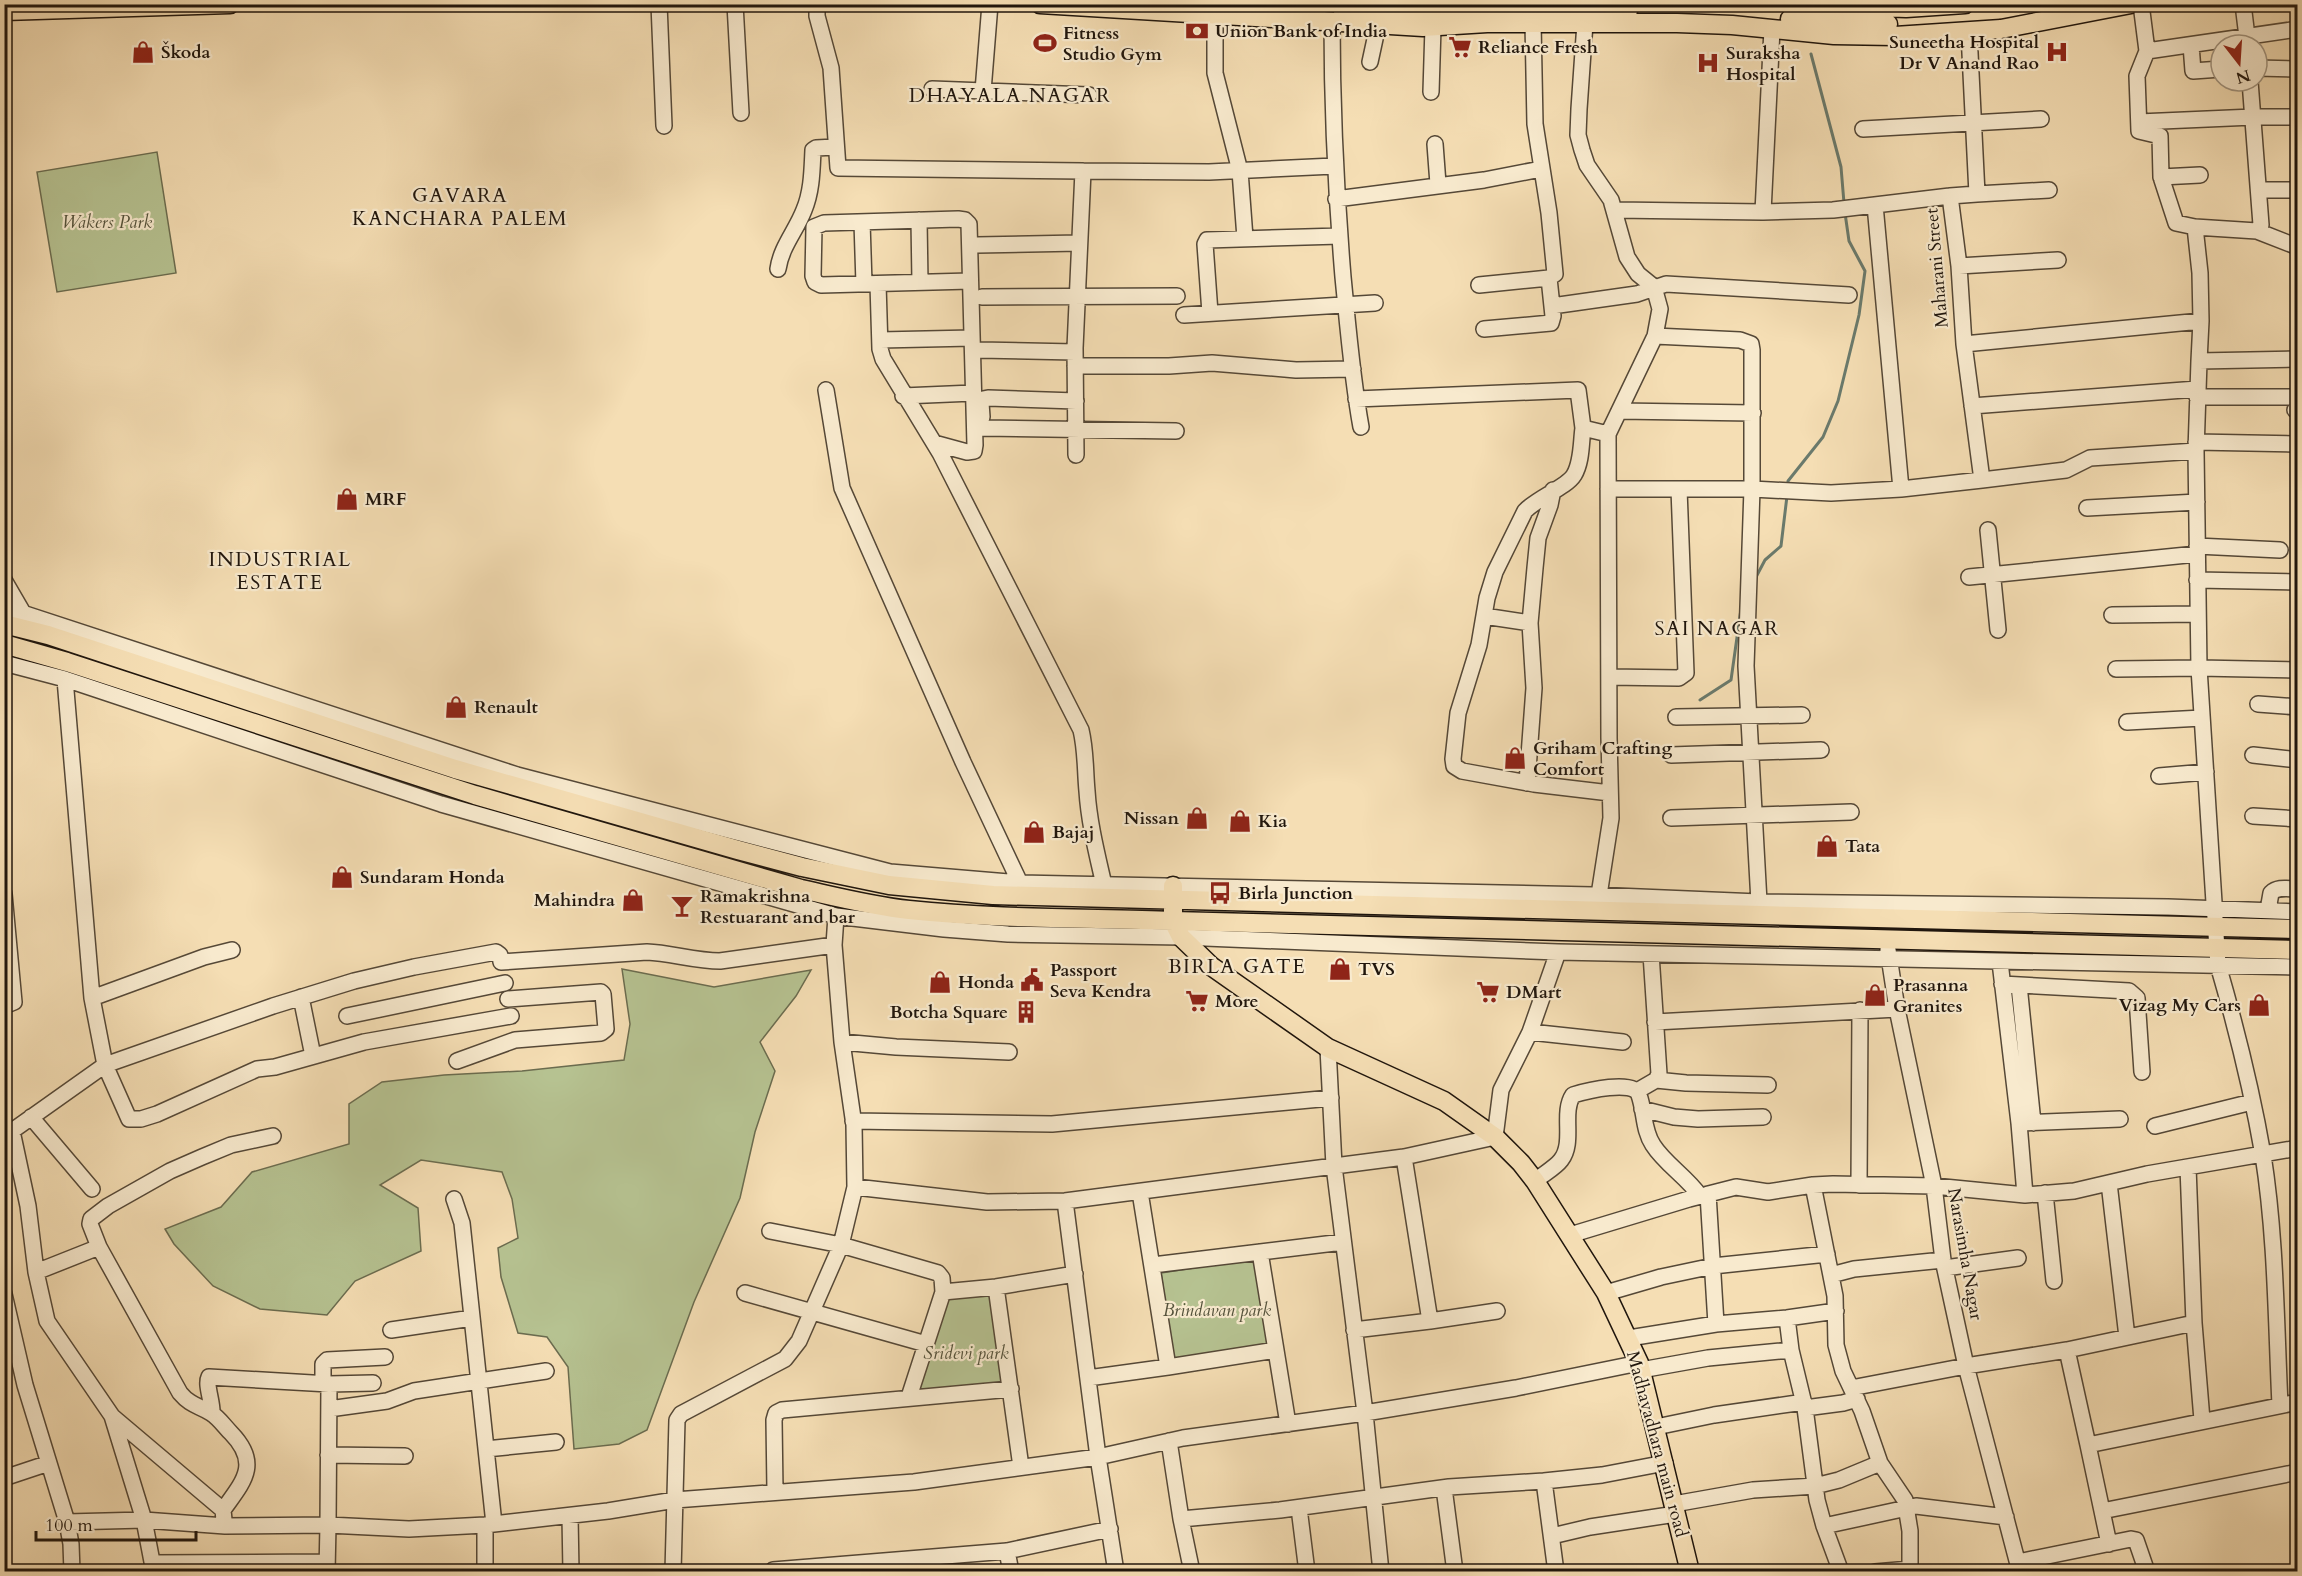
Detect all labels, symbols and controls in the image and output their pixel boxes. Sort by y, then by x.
bank icon: Union Bank of India [1184,18,1210,44]
place label: Union Bank of India [1215,19,1387,44]
place label: Fitness Studio Gym [1063,21,1162,67]
sports icon: Fitness Studio Gym [1032,30,1058,56]
place label: Suneetha Hospital Dr V Anand Rao [1889,30,2039,76]
north arrow [2209,33,2269,93]
supermarket icon: Reliance Fresh [1447,34,1473,60]
place label: Reliance Fresh [1478,35,1598,60]
shop icon: Škoda [130,39,156,65]
hospital icon: Suneetha Hospital Dr V Anand Rao [2044,39,2070,65]
place label: Škoda [161,40,211,65]
place label: Suraksha Hospital [1726,41,1800,87]
hospital icon: Suraksha Hospital [1695,50,1721,76]
text: N [2233,64,2253,89]
district label: DHAYALA NAGAR [909,82,1111,109]
district label: GAVARA KANCHARA PALEM [352,182,568,232]
street label: Maharani Street [1919,207,1955,329]
park label: Wakers Park [62,210,152,235]
shop icon: MRF [334,486,360,512]
place label: MRF [365,487,406,512]
district label: INDUSTRIAL ESTATE [208,546,352,596]
district label: SAI NAGAR [1654,615,1780,642]
shop icon: Renault [443,694,469,720]
place label: Renault [474,695,539,720]
place label: Griham Crafting Comfort [1533,736,1672,782]
shop icon: Griham Crafting Comfort [1502,745,1528,771]
shop icon: Nissan [1184,805,1210,831]
place label: Nissan [1124,806,1179,831]
shop icon: Kia [1227,808,1253,834]
place label: Kia [1258,809,1287,834]
shop icon: Bajaj [1021,819,1047,845]
place label: Bajaj [1052,820,1094,845]
shop icon: Tata [1814,833,1840,859]
place label: Tata [1845,834,1880,859]
shop icon: Sundaram Honda [329,864,355,890]
place label: Sundaram Honda [360,865,505,890]
bus stop icon: Birla Junction [1207,880,1233,906]
place label: Birla Junction [1238,881,1353,906]
place label: Ramakrishna Restuarant and bar [700,884,856,930]
shop icon: Mahindra [620,887,646,913]
place label: Mahindra [534,888,615,913]
bar icon: Ramakrishna Restuarant and bar [669,893,695,919]
district label: BIRLA GATE [1168,953,1306,980]
shop icon: TVS [1327,956,1353,982]
place label: TVS [1358,957,1395,982]
place label: Passport Seva Kendra [1050,958,1151,1004]
public building icon: Passport Seva Kendra [1019,967,1045,993]
shop icon: Honda [927,969,953,995]
place label: Honda [958,970,1014,995]
place label: Prasanna Granites [1893,973,1968,1019]
supermarket icon: DMart [1475,979,1501,1005]
place label: DMart [1506,980,1562,1005]
shop icon: Prasanna Granites [1862,982,1888,1008]
supermarket icon: More [1184,988,1210,1014]
place label: More [1215,989,1259,1014]
shop icon: Vizag My Cars [2246,992,2272,1018]
place label: Vizag My Cars [2119,993,2241,1018]
building icon: Botcha Square [1013,999,1039,1025]
place label: Botcha Square [889,1000,1008,1025]
street label: Narasimha Nagar [1941,1186,1989,1322]
park label: Brindavan park [1163,1298,1271,1323]
park label: Sridevi park [923,1341,1009,1366]
street label: Madhavadhara main road [1620,1348,1694,1540]
scale bar [36,1504,196,1542]
text: 100 m [45,1513,93,1538]

